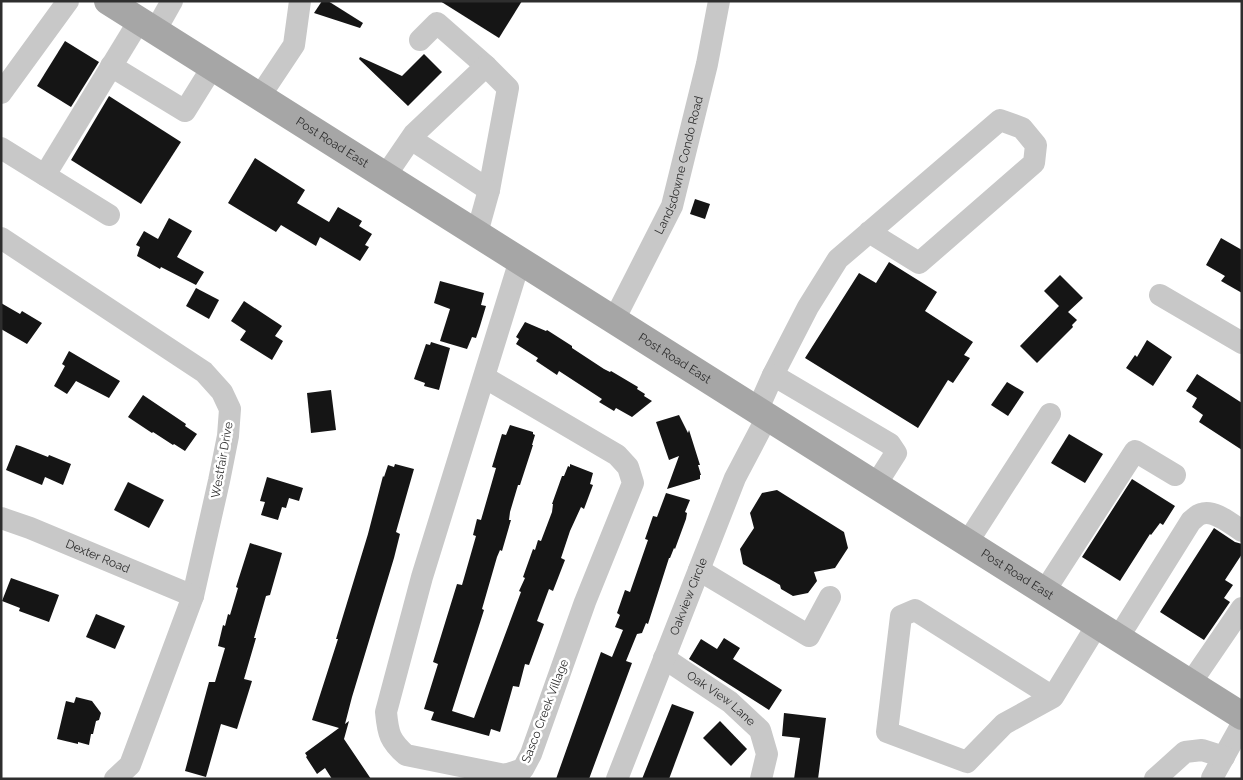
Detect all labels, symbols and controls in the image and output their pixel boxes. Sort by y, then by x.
street label: Landsdowne Condo Road [652,95,706,237]
street label: Post Road East [293,114,371,170]
street label: Post Road East [636,330,714,386]
street label: Westfair Drive [208,421,236,499]
street label: Dexter Road [63,537,132,576]
street label: Post Road East [979,546,1056,602]
street label: Oakview Circle [667,556,710,637]
street label: Sasco Creek Village [519,657,571,765]
street label: Oak View Lane [684,668,758,729]

